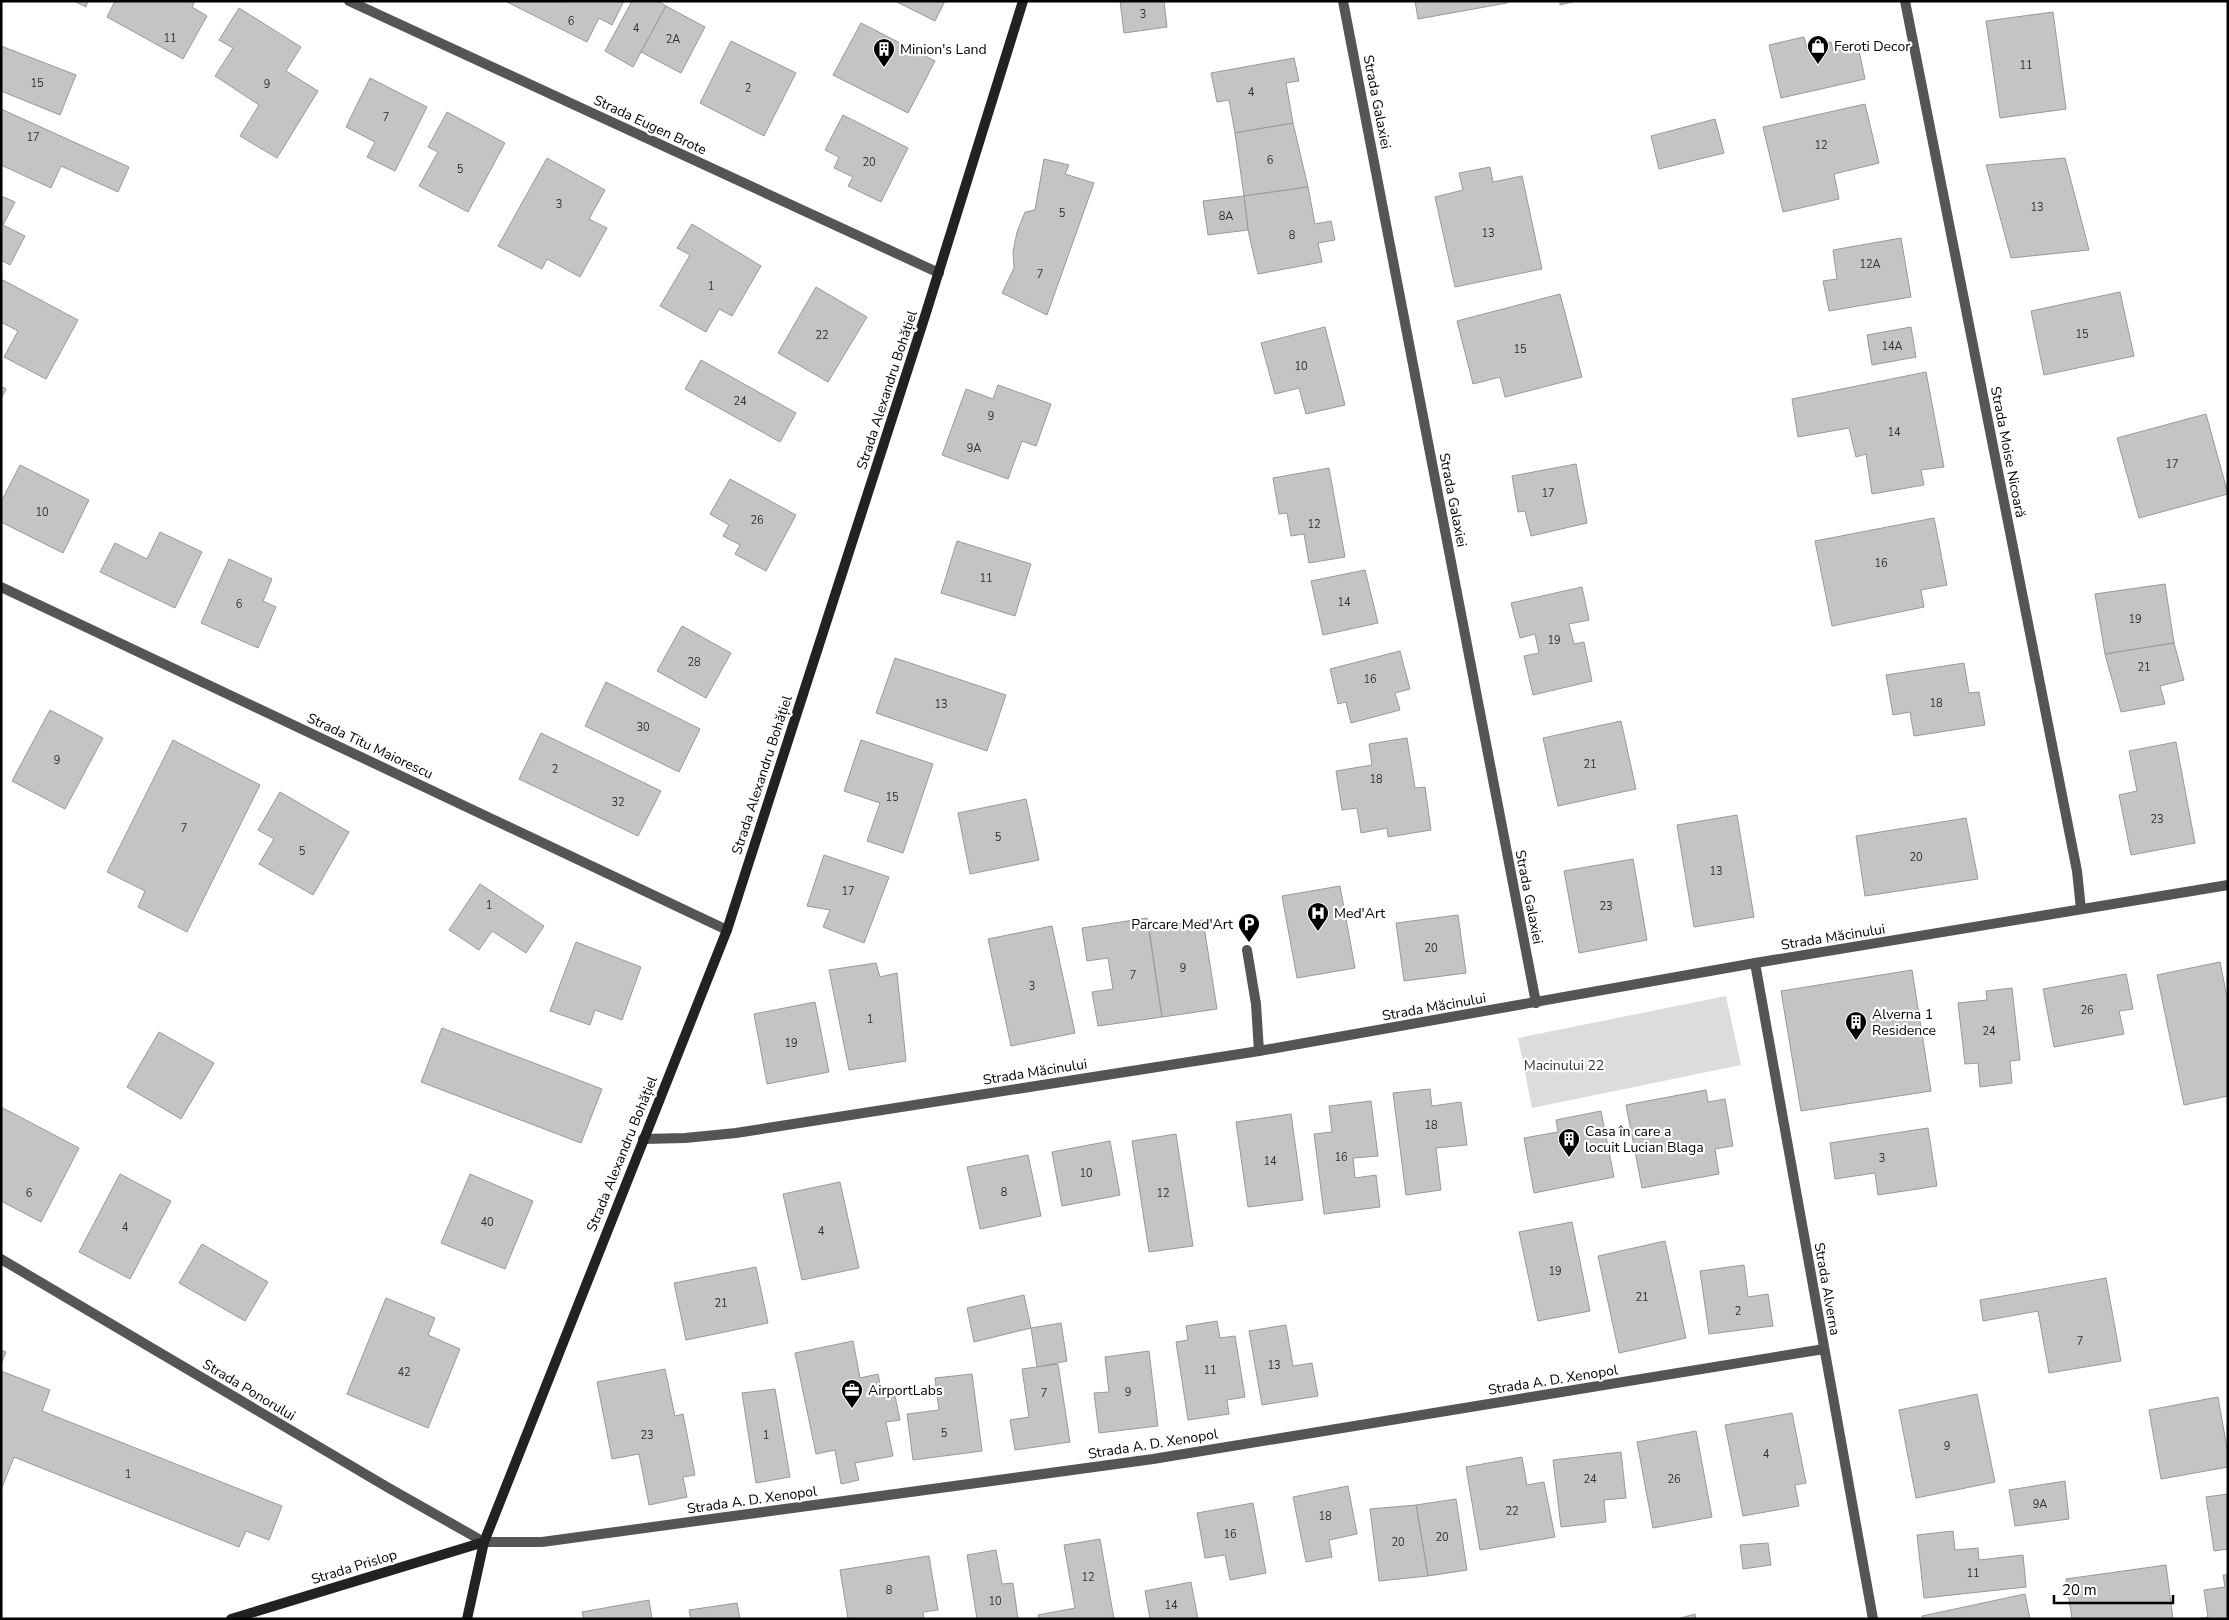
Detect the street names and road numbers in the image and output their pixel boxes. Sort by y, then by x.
street label: Strada Galaxiei [1359,53,1395,151]
street label: Strada Eugen Brote [590,90,710,160]
street label: Strada Alexandru Bohățiel [852,307,922,472]
street label: Strada Moise Nicoară [1986,385,2030,519]
street label: Strada Galaxiei [1435,451,1471,549]
street label: Strada Alexandru Bohățiel [727,692,797,857]
street label: Strada Titu Maiorescu [304,708,436,784]
street label: Strada Galaxiei [1511,848,1547,946]
street label: Strada Măcinului [1780,919,1886,955]
street label: Strada Măcinului [1381,989,1487,1025]
street label: Strada Măcinului [982,1054,1088,1090]
street label: Strada Alexandru Bohățiel [582,1073,662,1235]
street label: Strada Alverna [1809,1241,1845,1337]
street label: Strada Ponorului [199,1355,299,1425]
street label: Strada A. D. Xenopol [1487,1360,1620,1400]
street label: Strada A. D. Xenopol [1087,1424,1220,1464]
street label: Strada A. D. Xenopol [686,1481,819,1519]
street label: Strada Prislop [309,1545,399,1589]

